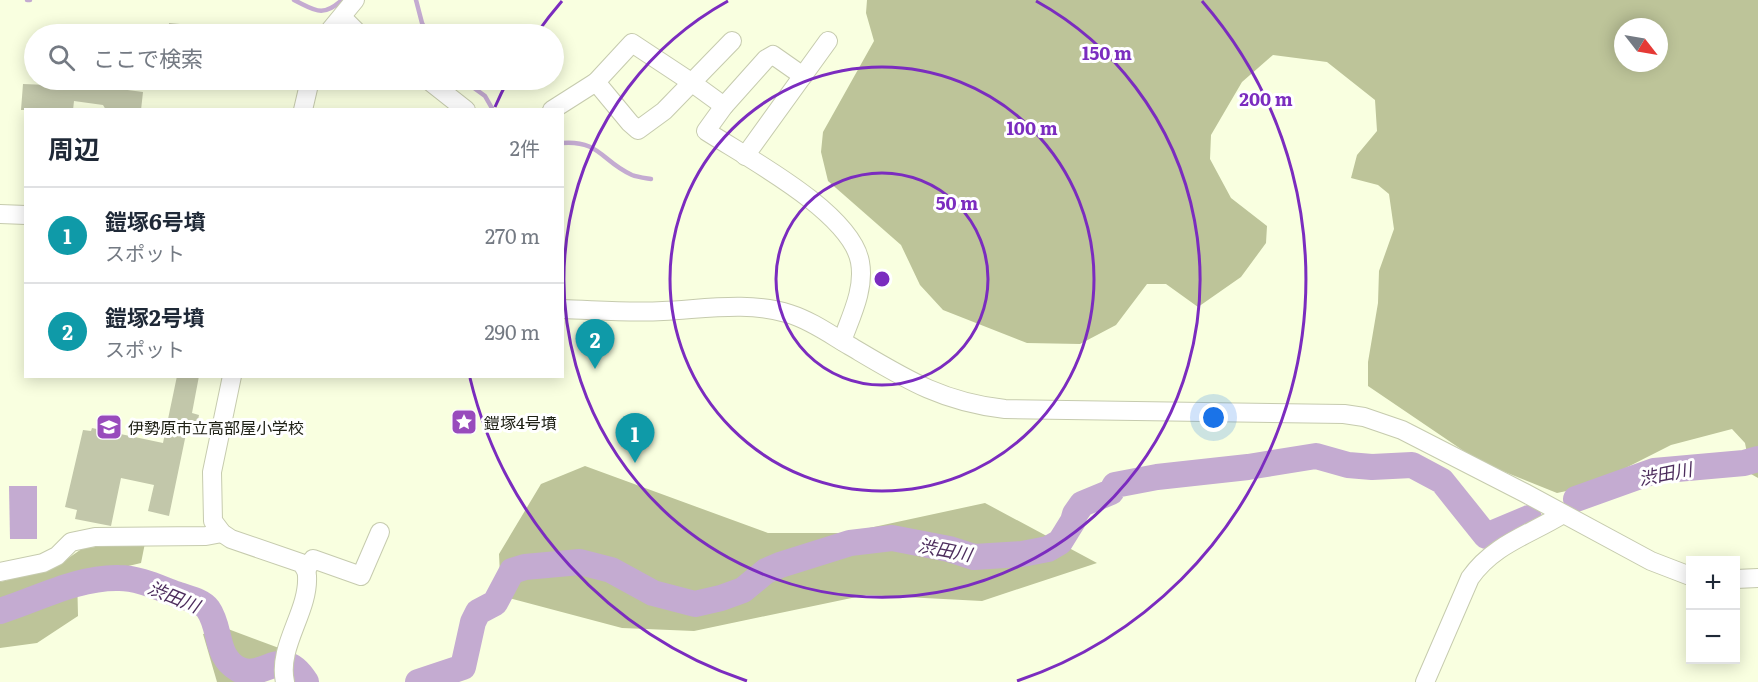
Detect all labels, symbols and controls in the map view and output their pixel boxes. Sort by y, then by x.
north arrow [1614,18,1668,72]
search box [24,24,564,90]
text: 150 m [1082,39,1132,66]
icon: search [45,41,78,74]
text: ここで検索 [93,41,203,74]
text: 200 m [1239,85,1293,112]
text: 100 m [1006,114,1058,141]
text: 周辺 [48,128,100,167]
text: 2件 [510,132,540,162]
text: 50 m [936,189,978,216]
text: 鎧塚6号墳 [105,204,206,237]
text: 1 [63,220,72,250]
text: 270 m [485,220,540,250]
text: スポット [105,237,185,267]
centre of rings [872,269,892,289]
text: 鎧塚2号墳 [105,300,205,333]
text: 2 [62,316,73,346]
text: 290 m [484,316,540,346]
pin: 2 [576,320,614,369]
text: スポット [105,333,185,363]
your location [1199,403,1228,432]
place icon: 鎧塚4号墳 [449,407,479,437]
place label: 鎧塚4号墳 [484,410,557,434]
school or university icon: 伊勢原市立高部屋小学校 [94,412,124,442]
pin: 1 [616,414,654,463]
place label: 伊勢原市立高部屋小学校 [128,415,304,439]
water label: 渋田川 [1636,454,1696,491]
water label: 渋田川 [916,531,976,568]
map controls [1686,556,1740,664]
button: + [1686,556,1740,610]
water label: 渋田川 [144,573,206,619]
button: − [1686,610,1740,664]

